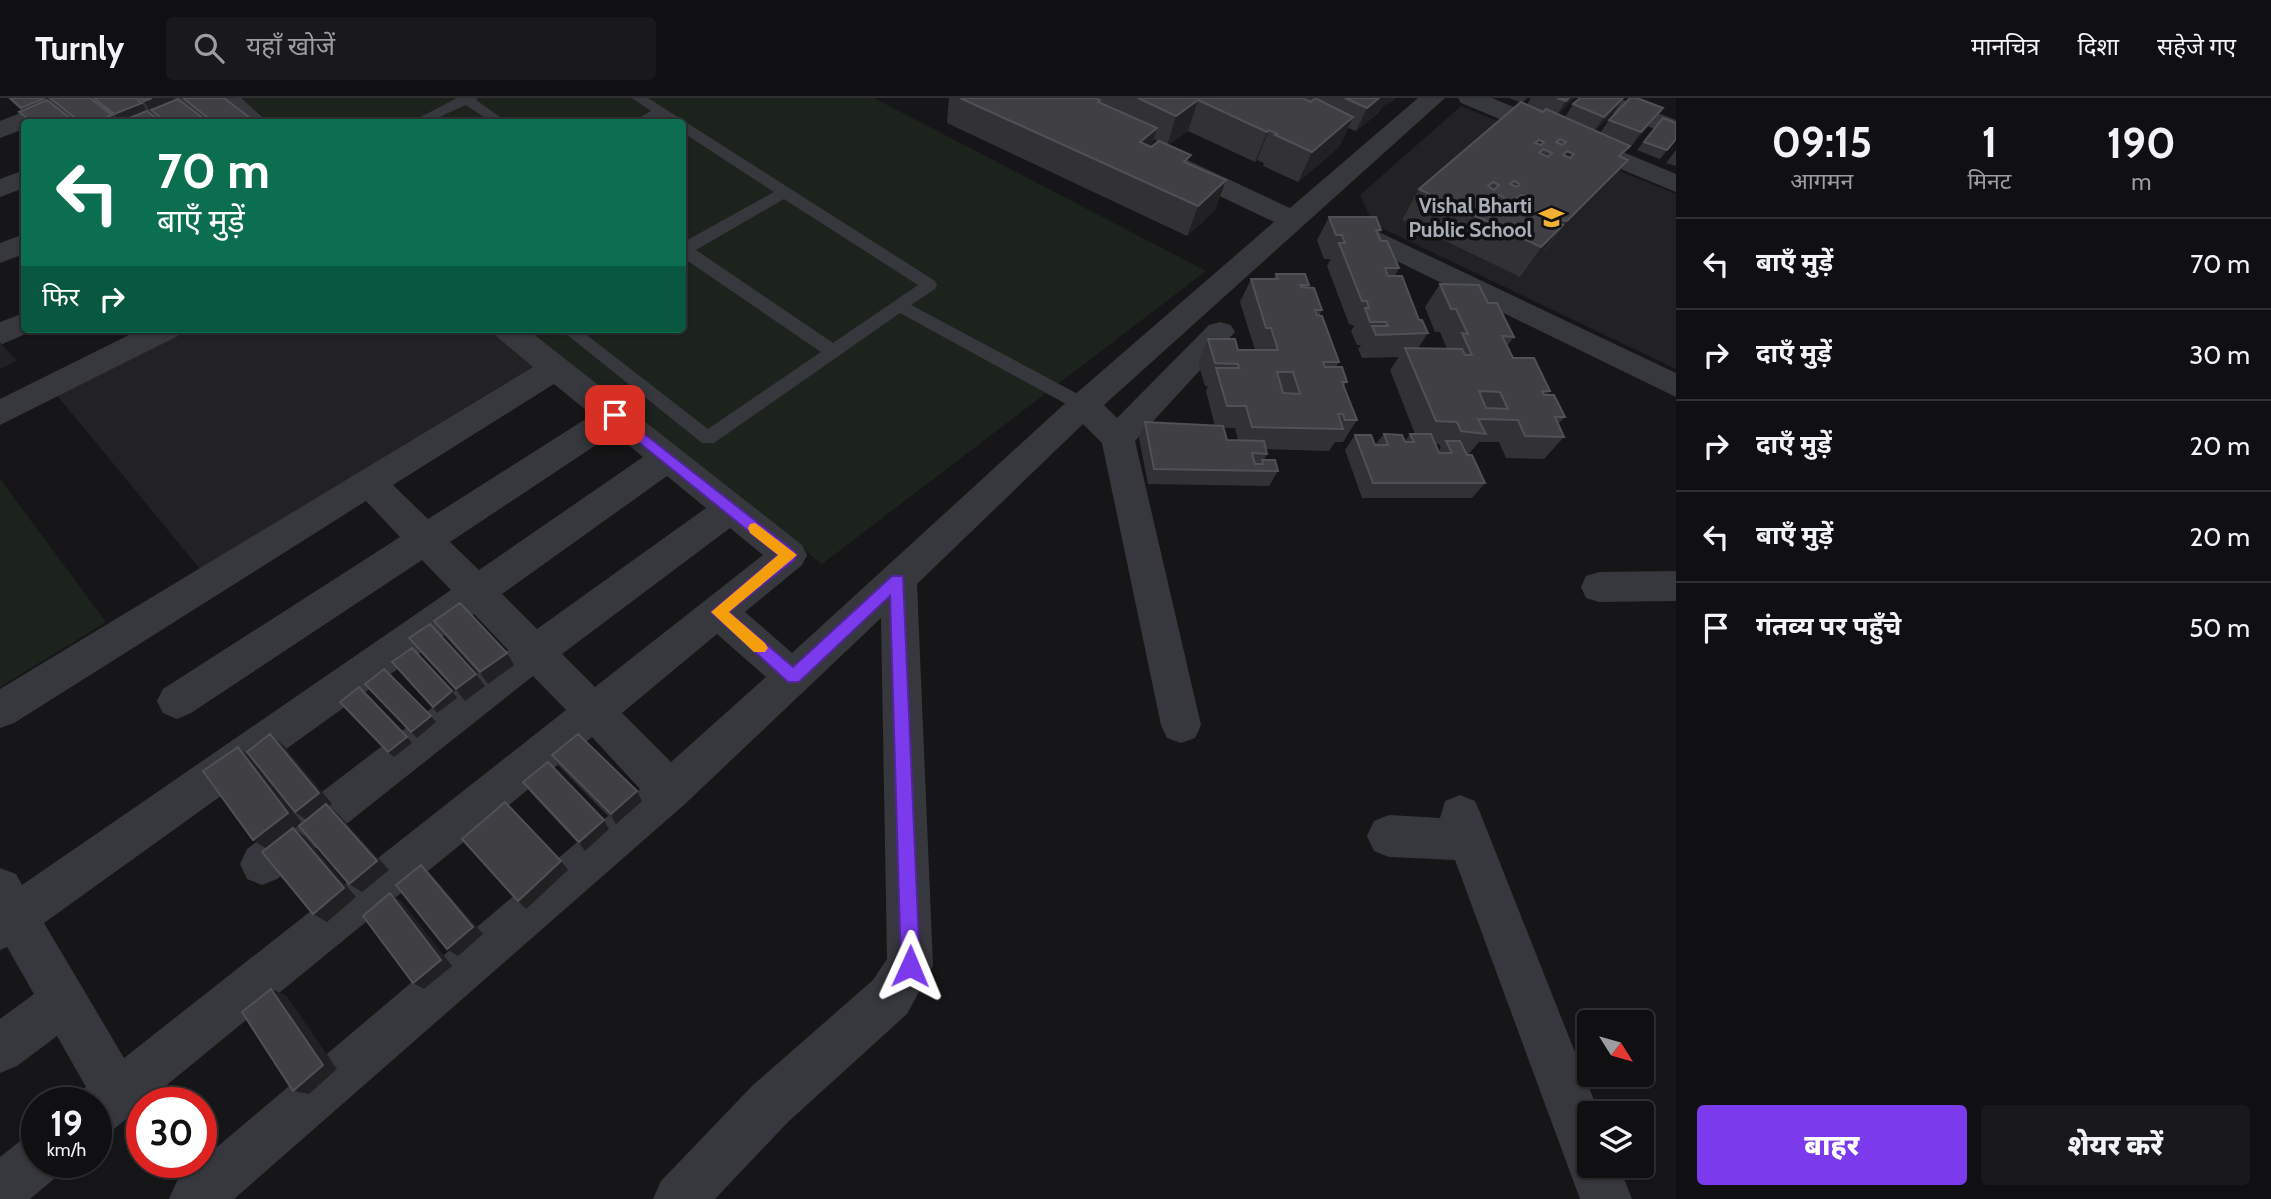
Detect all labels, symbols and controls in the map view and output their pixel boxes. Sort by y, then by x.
search box [166,17,656,80]
text: Turnly [35,28,124,68]
icon: search [190,29,228,67]
text: यहाँ खोजें [246,30,335,62]
text: मानचित्र [1971,32,2040,61]
text: दिशा [2078,32,2119,61]
text: सहेजे गए [2157,32,2236,61]
text: 09:15 [1771,116,1872,168]
text: 1 [1982,116,1997,168]
text: 190 [2107,117,2176,169]
text: 70 m [157,141,270,200]
icon: left [42,147,133,238]
text: आगमन [1790,167,1853,195]
text: मिनट [1967,167,2011,195]
text: m [2131,168,2151,196]
place label: Vishal Bharti Public School [1408,193,1532,242]
text: बाएँ मुड़ें [157,201,245,240]
school or university icon: Vishal Bharti Public School [1538,203,1566,231]
icon: left [1697,245,1735,283]
text: बाएँ मुड़ें [1756,246,1833,278]
text: 70 m [2190,248,2250,280]
icon: right [93,280,131,318]
text: फिर [42,281,79,313]
icon: right [1697,336,1735,374]
text: दाएँ मुड़ें [1756,337,1832,369]
text: 30 m [2189,339,2250,371]
pin [585,385,645,445]
icon: arrive [596,396,634,434]
icon: right [1697,427,1735,465]
text: दाएँ मुड़ें [1756,428,1832,460]
text: 20 m [2190,430,2250,462]
icon: left [1697,518,1735,556]
text: बाएँ मुड़ें [1756,519,1833,551]
text: 20 m [2190,521,2250,553]
icon: arrive [1697,609,1735,647]
text: गंतव्य पर पहुँचे [1756,610,1901,642]
text: 50 m [2189,612,2250,644]
position arrow [873,929,947,1003]
north arrow [1577,1010,1654,1087]
map controls [1577,1010,1654,1178]
speed limit sign: 30 [126,1087,217,1178]
button: layers [1577,1101,1654,1178]
text: 19 [50,1102,83,1145]
button: बाहर [1697,1105,1967,1185]
button: शेयर करें [1981,1105,2250,1185]
text: km/h [47,1139,86,1161]

